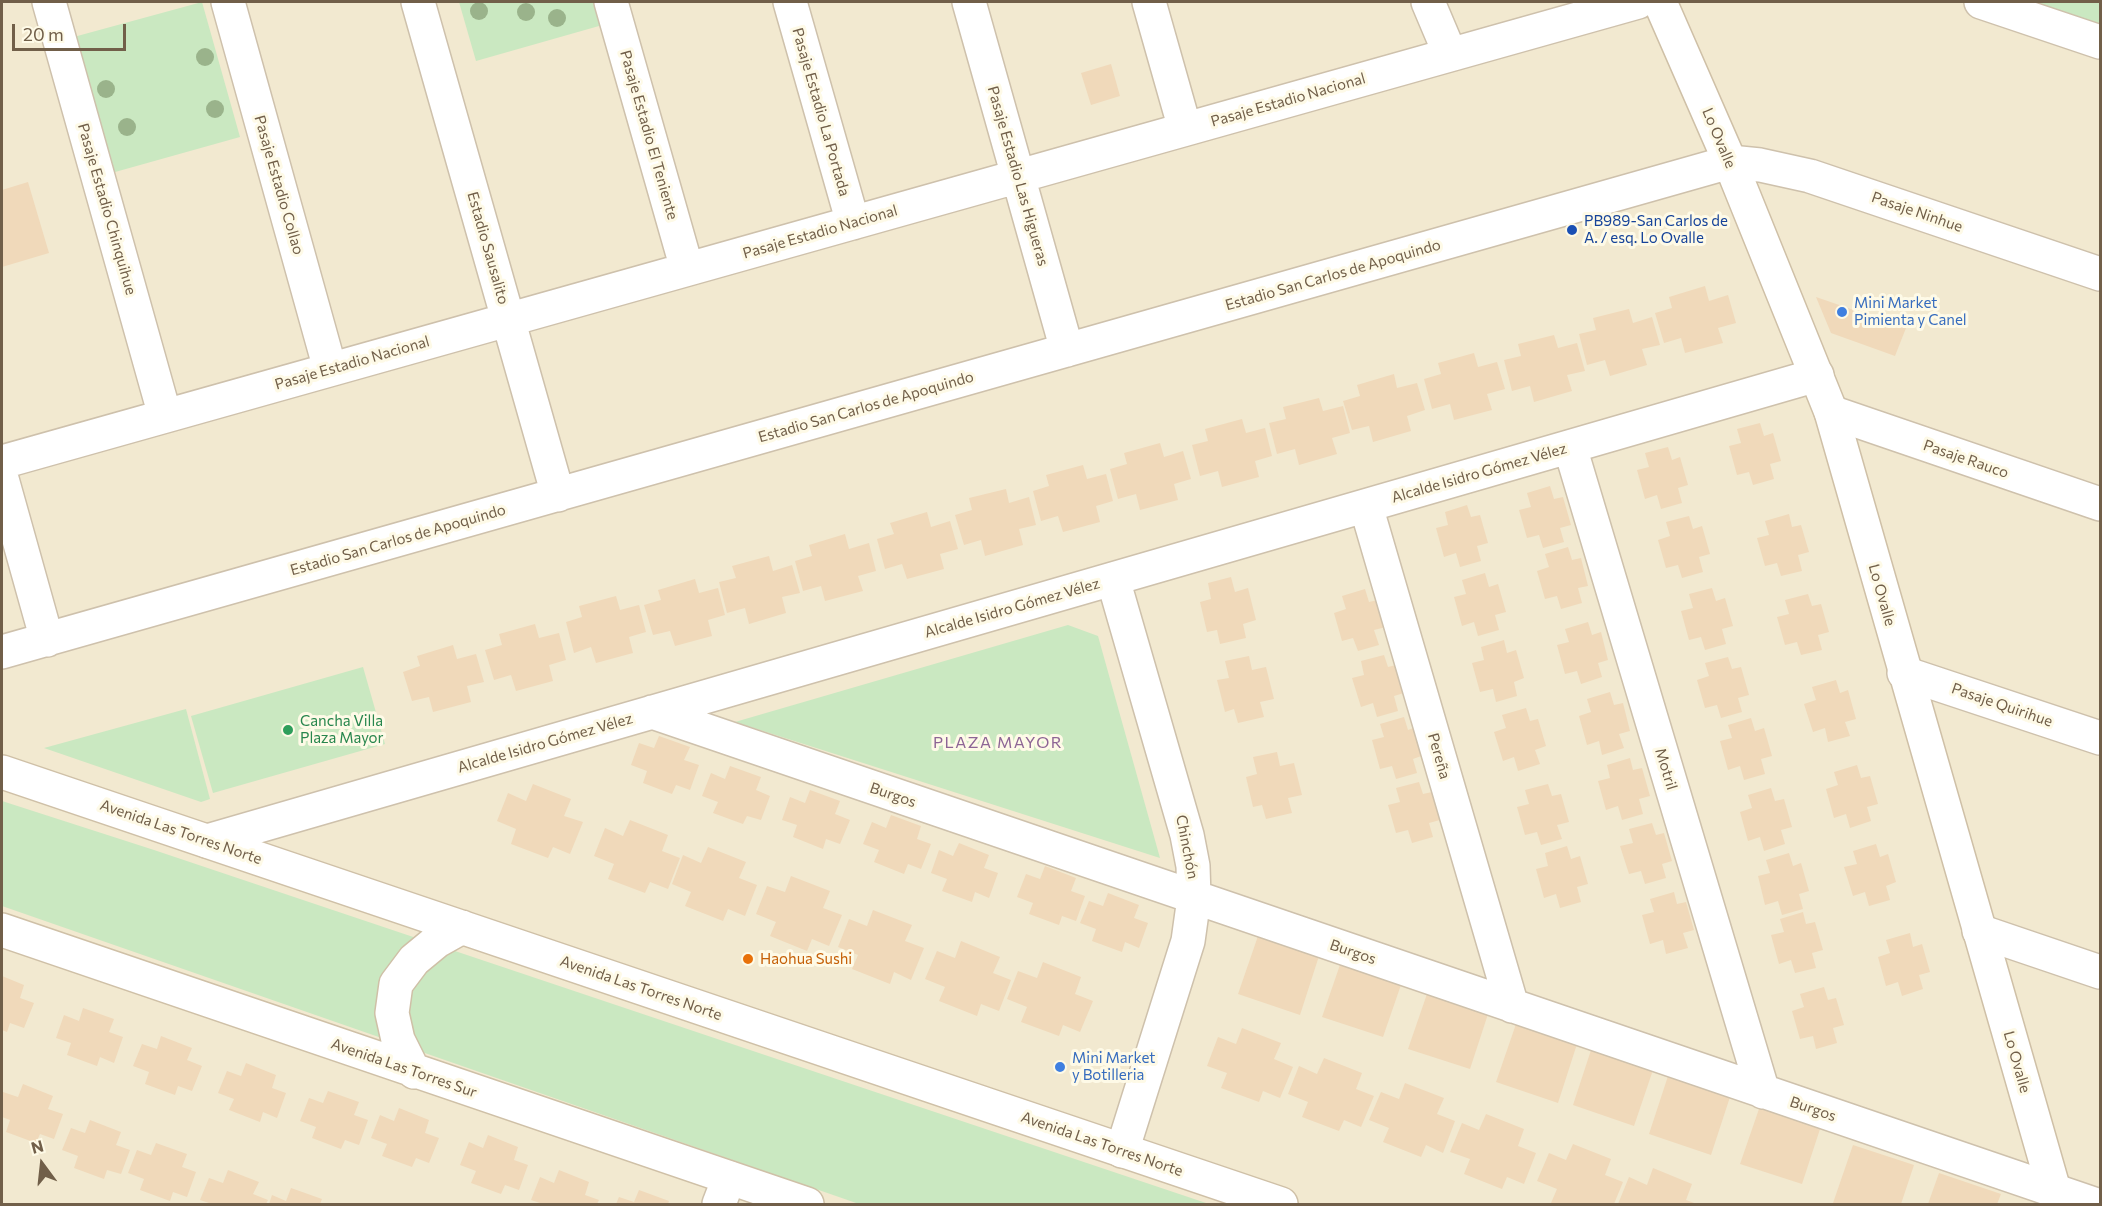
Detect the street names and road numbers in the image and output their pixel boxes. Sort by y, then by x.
street label: Pasaje Estadio La Portada [788,26,854,198]
street label: Pasaje Estadio El Teniente [616,48,682,222]
street label: Pasaje Estadio Nacional [1209,69,1367,131]
street label: Pasaje Estadio Las Higueras [984,84,1052,268]
street label: Lo Ovalle [1698,105,1740,171]
street label: Pasaje Estadio Collao [250,113,308,257]
street label: Pasaje Estadio Chinquihue [74,121,140,297]
street label: Pasaje Ninhue [1869,188,1965,236]
street label: Estadio Sausalito [463,190,513,306]
street label: Pasaje Estadio Nacional [741,201,899,263]
street label: Estadio San Carlos de Apoquindo [1223,236,1443,314]
street label: Pasaje Estadio Nacional [273,332,431,394]
street label: Estadio San Carlos de Apoquindo [756,368,976,446]
street label: Pasaje Rauco [1921,436,2011,482]
street label: Alcalde Isidro Gómez Vélez [1389,439,1569,507]
street label: Estadio San Carlos de Apoquindo [288,501,508,579]
street label: Lo Ovalle [1865,562,1899,628]
street label: Alcalde Isidro Gómez Vélez [922,574,1102,642]
street label: Pasaje Quirihue [1949,679,2055,731]
street label: Alcalde Isidro Gómez Vélez [455,709,635,777]
street label: Pereña [1424,731,1454,781]
street label: Motril [1651,746,1681,792]
street label: Burgos [868,779,918,811]
street label: Avenida Las Torres Norte [98,796,264,868]
street label: Chinchón [1172,813,1202,881]
street label: Burgos [1328,936,1378,968]
street label: Avenida Las Torres Norte [558,952,724,1024]
street label: Lo Ovalle [2000,1029,2034,1095]
street label: Avenida Las Torres Sur [329,1035,479,1101]
street label: Burgos [1788,1093,1838,1125]
street label: Avenida Las Torres Norte [1019,1108,1185,1180]

